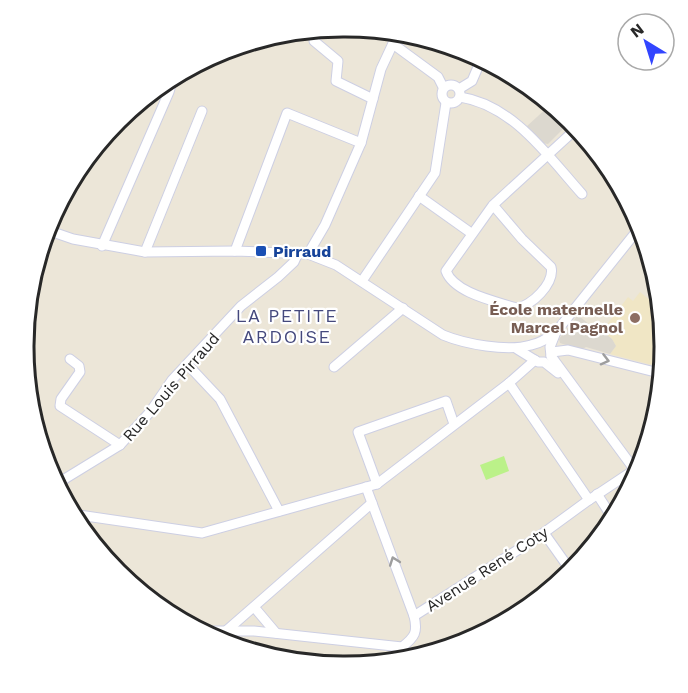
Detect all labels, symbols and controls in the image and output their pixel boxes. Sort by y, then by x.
north arrow [616,12,676,72]
text: N [627,19,648,42]
place label: Pirraud [273,242,331,261]
marker: Pirraud [254,244,268,258]
place label: École maternelle Marcel Pagnol [489,300,624,337]
district label: LA PETITE ARDOISE [236,305,338,347]
marker: École maternelle Marcel Pagnol [628,311,642,325]
street label: Rue Louis Pirraud [119,329,223,445]
one-way arrow [600,352,610,365]
street label: Avenue René Coty [422,522,552,616]
one-way arrow [388,556,401,567]

